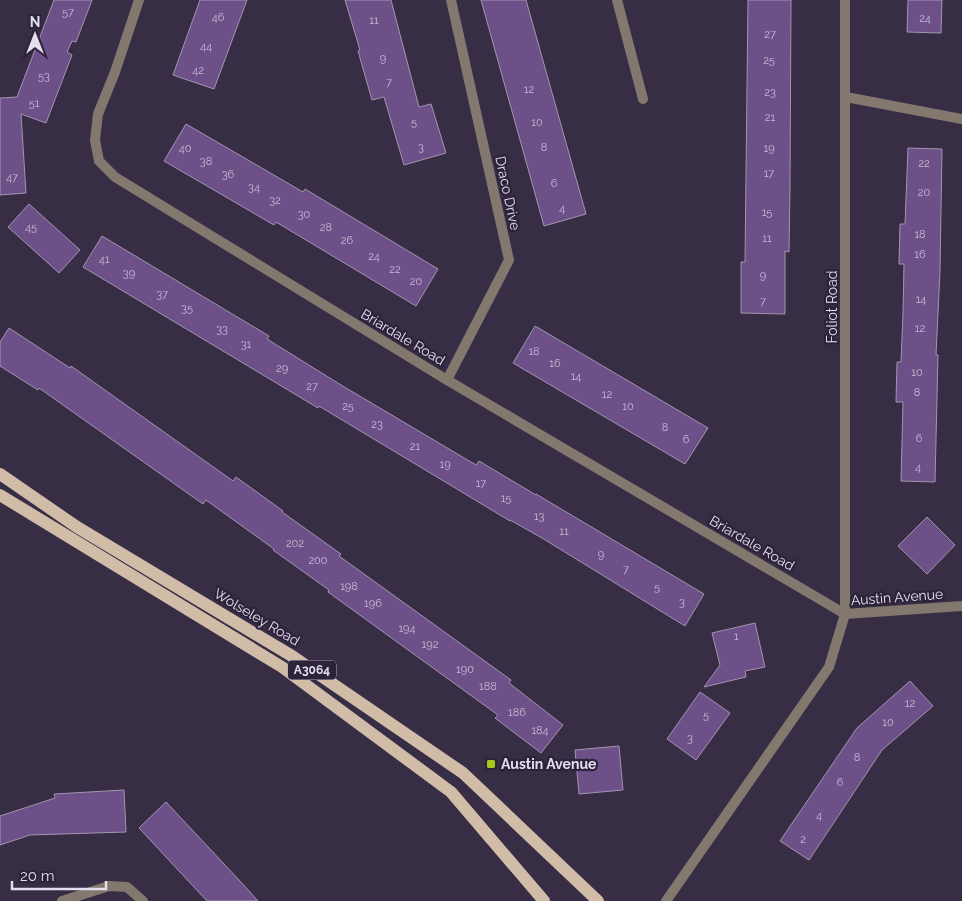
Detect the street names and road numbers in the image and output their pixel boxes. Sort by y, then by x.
street label: Draco Drive [492,154,524,232]
street label: Foliot Road [824,270,840,344]
street label: Briardale Road [358,306,448,368]
street label: Briardale Road [707,512,797,574]
street label: Wolseley Road [211,585,303,649]
street label: Austin Avenue [850,586,944,608]
road number: A3064 [288,660,336,680]

